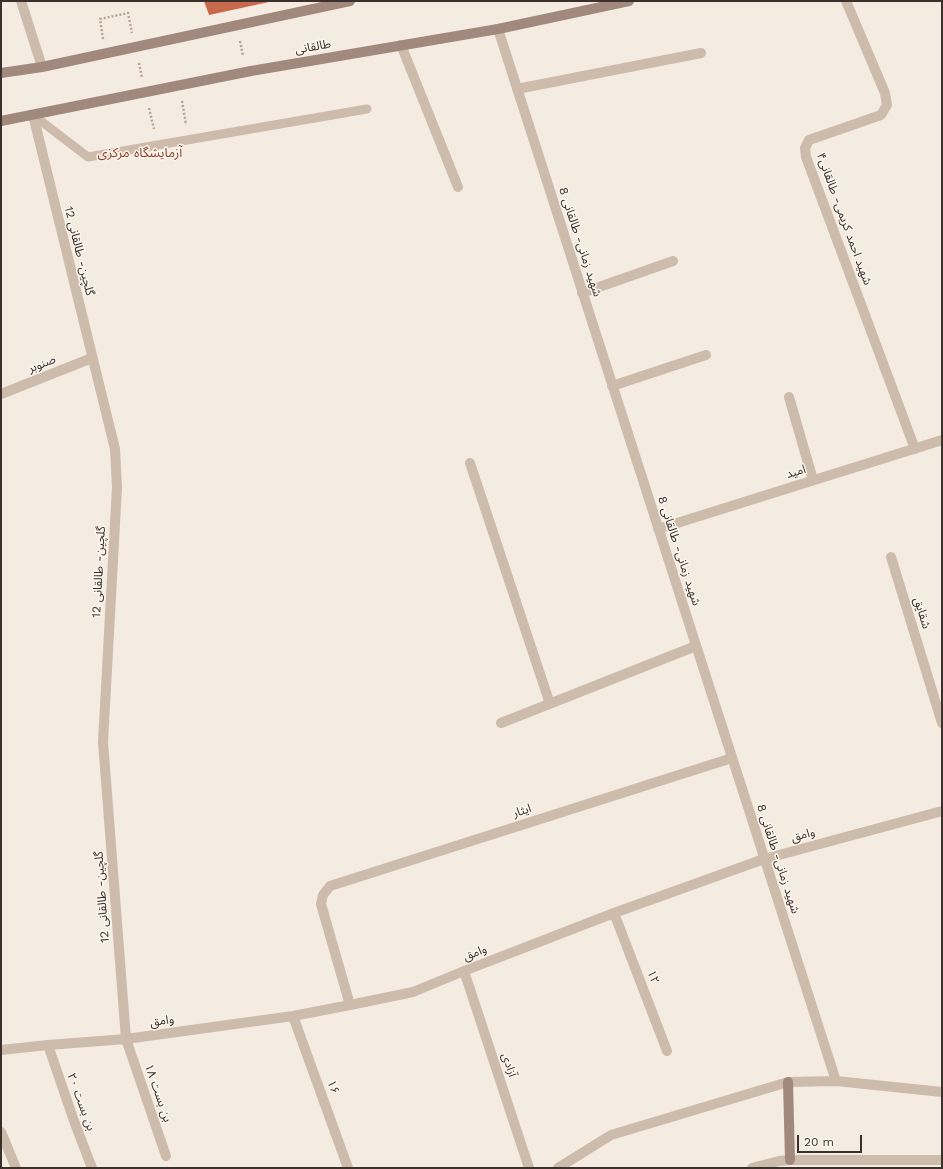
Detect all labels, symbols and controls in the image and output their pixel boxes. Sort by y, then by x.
street label: طالقانی [294,37,332,57]
district label: آزمایشگاه مرکزی [98,145,182,161]
street label: شهید احمد کریمی- طالقانی۴ [813,151,875,287]
street label: شهید زمانی- طالقانی 8 [556,185,604,299]
street label: گلچین- طالقانی 12 [61,205,97,297]
street label: صنوبر [26,352,58,376]
street label: امید [784,462,808,482]
street label: شهید زمانی- طالقانی 8 [655,494,703,608]
street label: گلچین- طالقانی 12 [89,526,109,618]
street label: شقایق [910,596,934,630]
street label: ایثار [511,801,533,821]
street label: شهید زمانی- طالقانی 8 [754,802,802,916]
street label: وامق [789,825,817,845]
street label: گلچین- طالقانی 12 [92,851,112,943]
street label: وامق [461,942,489,964]
street label: ۱۲ [644,968,662,986]
street label: وامق [149,1012,175,1030]
street label: آزادی [498,1051,520,1079]
street label: بن بست ۱۸ [141,1062,175,1124]
street label: بن بست ۲۰ [64,1071,98,1133]
street label: ۱۶ [324,1078,342,1096]
scale bar [799,1127,864,1153]
text: 20 m [804,1135,834,1149]

